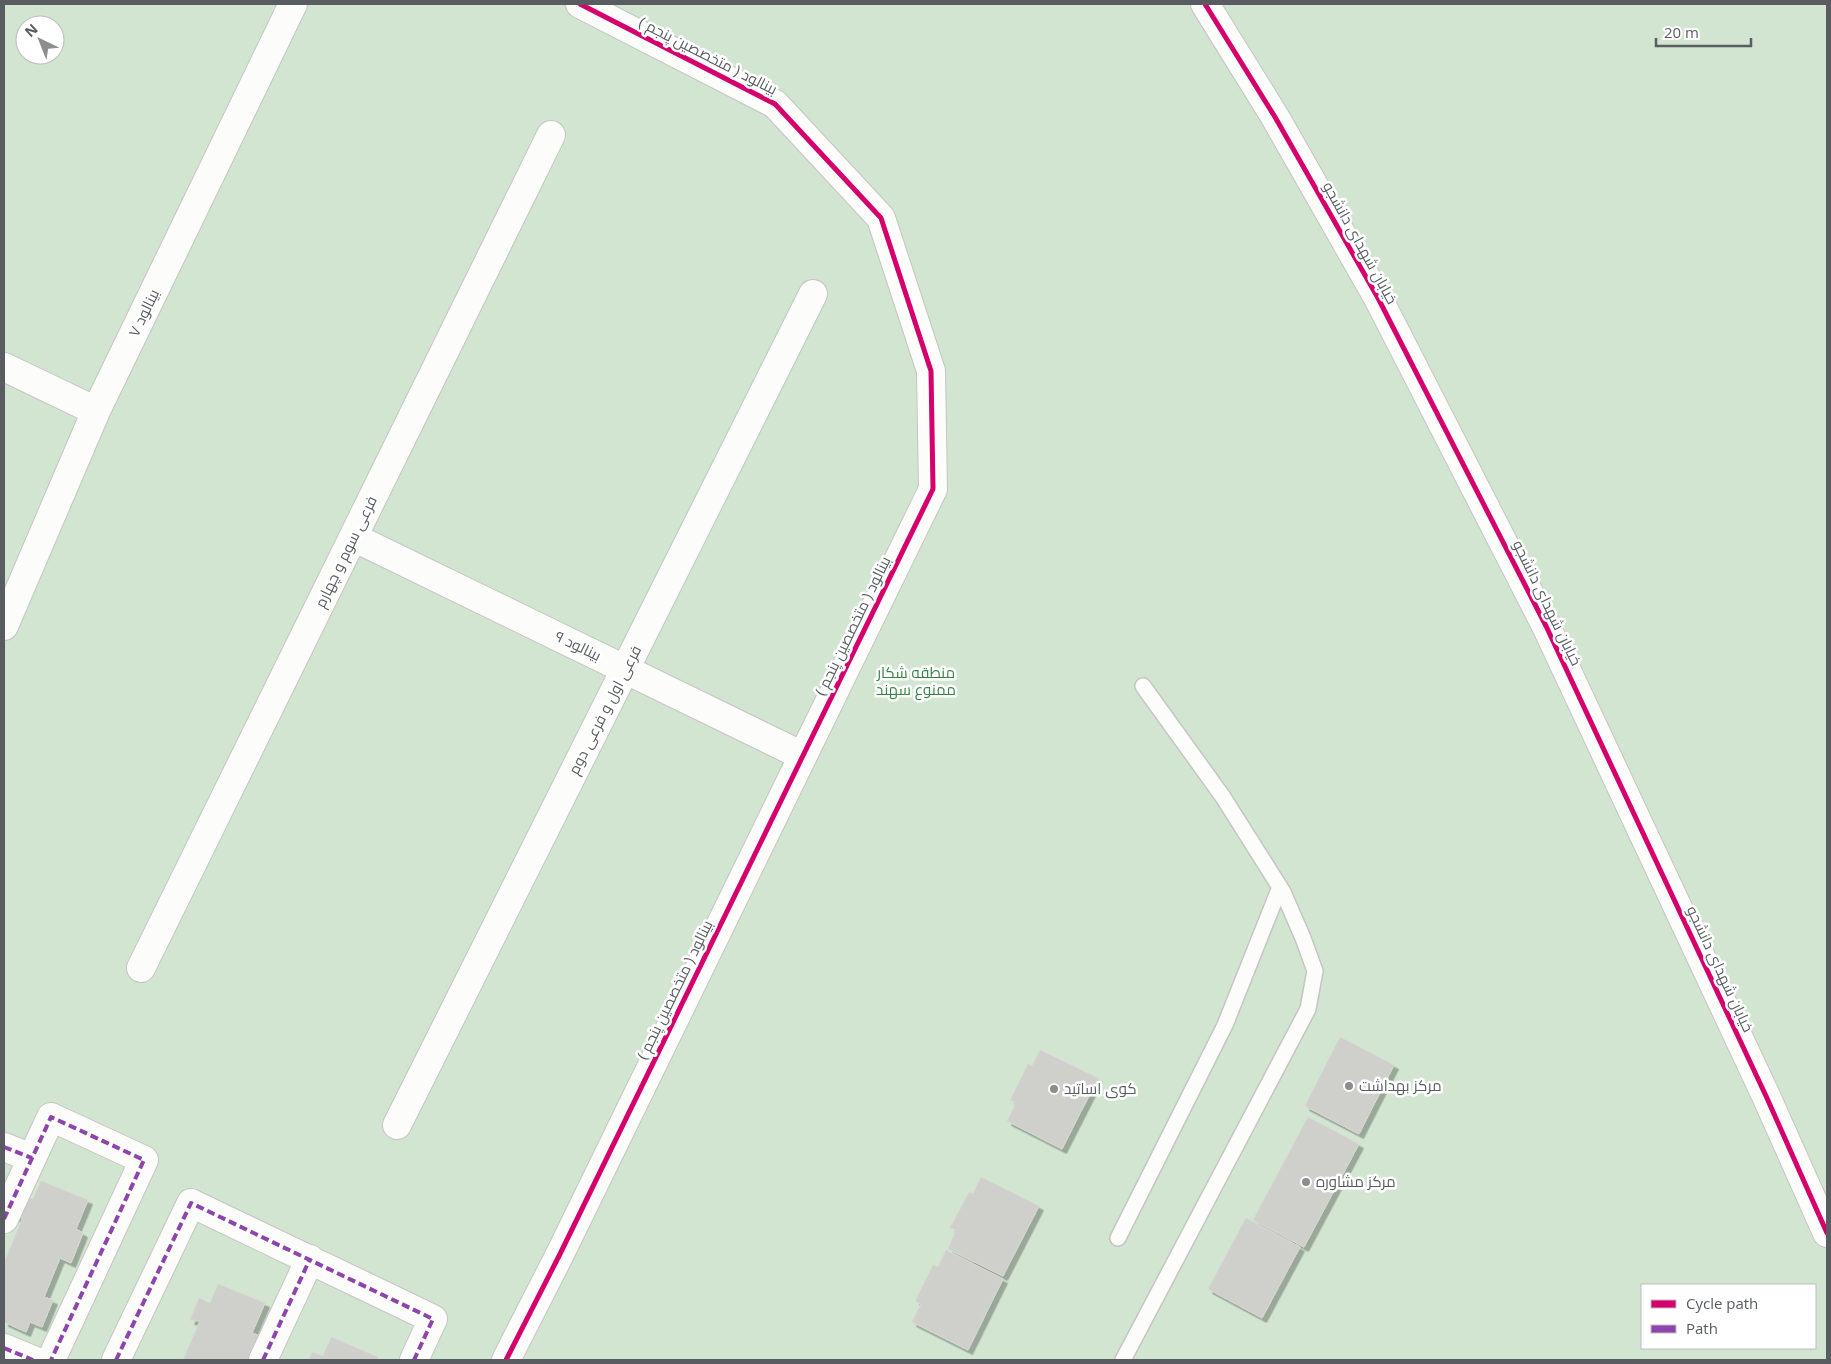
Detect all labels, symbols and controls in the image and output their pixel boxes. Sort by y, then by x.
street label: بینالود ( متخصصین پنجم ) [635,12,781,100]
north arrow [15,15,65,65]
scale bar [1656,15,1751,47]
text: N [20,19,41,41]
text: 20 m [1664,22,1699,42]
street label: خیابان شهدای دانشجو [1318,178,1403,308]
street label: بینالود ۷ [123,285,163,340]
street label: فرعی سوم و چهارم [309,492,382,611]
street label: خیابان شهدای دانشجو [1508,537,1587,669]
street label: بینالود ( متخصصین پنجم ) [810,553,895,699]
street label: بینالود ۹ [552,625,605,665]
street label: فرعی اول و فرعی دوم [563,642,646,778]
park label: منطقه شکار ممنوع سهند [876,662,956,701]
street label: خیابان شهدای دانشجو [1682,902,1759,1035]
street label: بینالود ( متخصصین پنجم ) [632,917,717,1063]
place label: مرکز بهداشت [1359,1075,1442,1096]
place label: کوی اساتید [1064,1078,1137,1099]
marker: مرکز بهداشت [1343,1080,1355,1092]
marker: کوی اساتید [1048,1083,1060,1095]
place label: مرکز مشاوره [1316,1171,1396,1191]
marker: مرکز مشاوره [1300,1176,1312,1188]
legend [1641,1284,1816,1349]
text: Cycle path [1686,1293,1758,1313]
text: Path [1686,1318,1718,1338]

